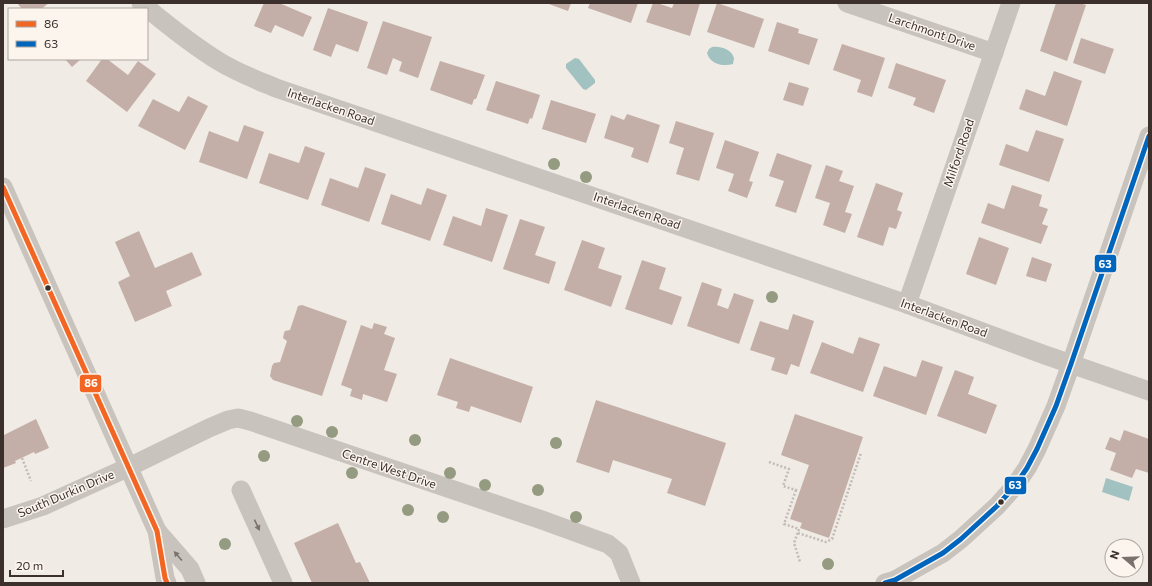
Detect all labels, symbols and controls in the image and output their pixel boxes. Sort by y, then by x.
legend [8,8,148,60]
street label: Larchmont Drive [887,10,978,53]
text: 86 [44,16,59,30]
text: 63 [44,36,58,50]
street label: Interlacken Road [286,85,377,128]
street label: Milford Road [940,117,976,189]
street label: Interlacken Road [592,189,683,232]
line badge: 63 [1094,254,1117,273]
text: 63 [1098,257,1112,270]
unlabelled marker [43,283,53,293]
street label: Interlacken Road [899,295,990,339]
line badge: 86 [79,374,102,393]
text: 86 [84,376,98,389]
street label: Centre West Drive [340,445,438,491]
street label: South Durkin Drive [15,466,116,520]
line badge: 63 [1004,476,1027,495]
text: 63 [1008,478,1022,491]
unlabelled marker [996,497,1006,507]
one-way arrow [254,520,260,531]
north arrow [1104,538,1144,578]
text: N [1107,549,1122,561]
one-way arrow [174,551,183,561]
scale bar [10,552,63,578]
text: 20 m [16,558,43,572]

